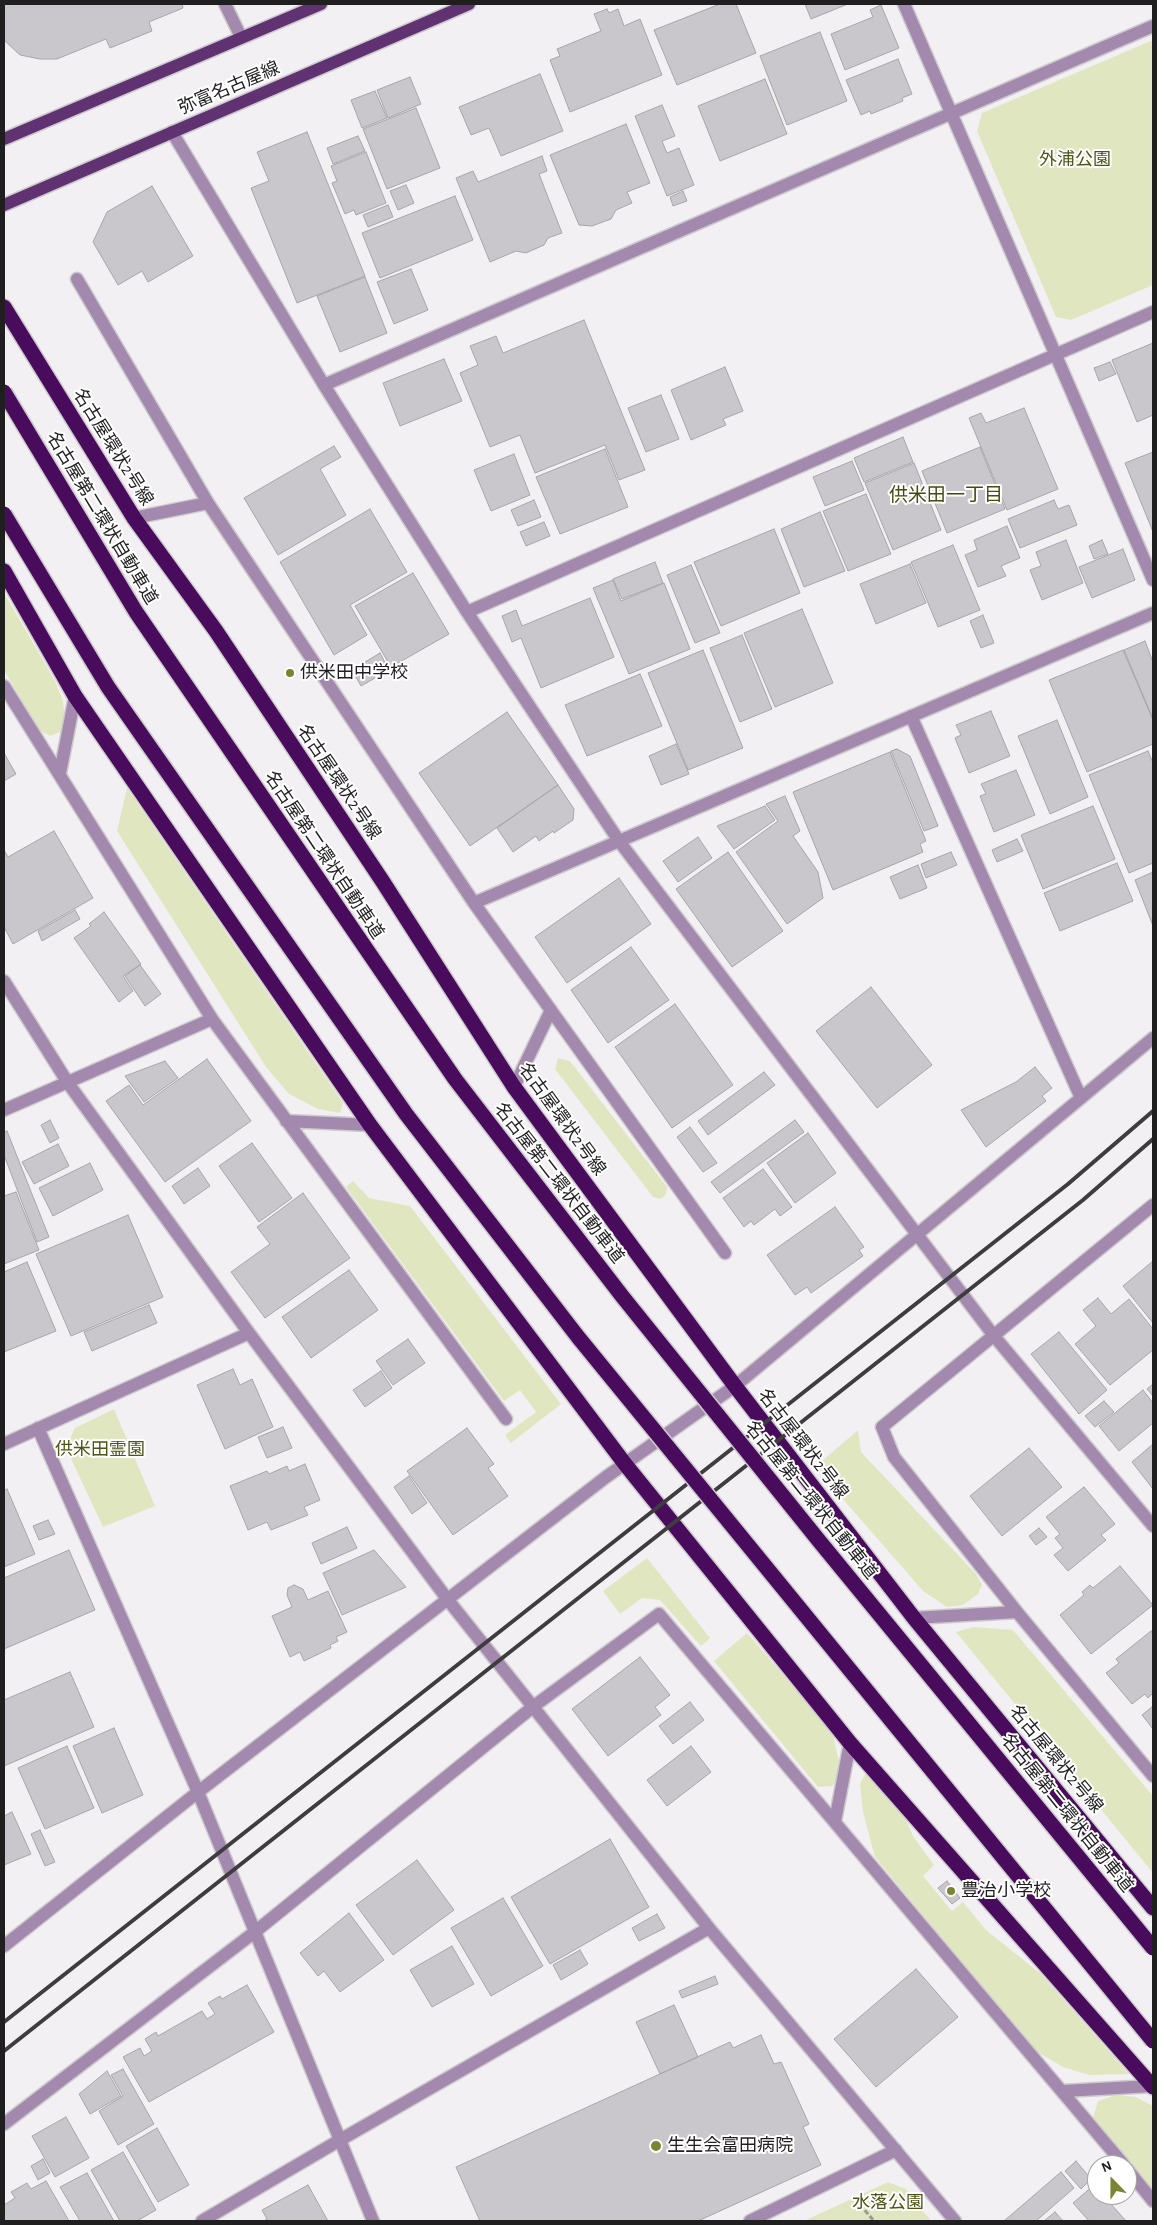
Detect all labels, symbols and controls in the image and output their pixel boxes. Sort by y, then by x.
street label: 弥富名古屋線 [175,57,283,119]
park label: 外浦公園 [1039,149,1111,171]
street label: 名古屋環状2号線 [68,384,158,510]
street label: 名古屋第二環状自動車道 [42,428,162,608]
district label: 供米田一丁目 [889,484,1003,506]
place label: 供米田中学校 [300,662,408,684]
marker: 供米田中学校 [284,667,296,679]
street label: 名古屋環状2号線 [293,720,385,844]
street label: 名古屋第二環状自動車道 [260,767,388,943]
street label: 名古屋環状2号線 [514,1058,610,1180]
street label: 名古屋第二環状自動車道 [490,1098,628,1268]
street label: 名古屋環状2号線 [753,1384,853,1504]
street label: 名古屋第二環状自動車道 [740,1416,882,1584]
park label: 供米田霊園 [55,1439,145,1461]
street label: 名古屋環状2号線 [1005,1701,1107,1817]
street label: 名古屋第二環状自動車道 [996,1729,1138,1897]
place label: 豊治小学校 [961,1880,1051,1902]
marker: 豊治小学校 [945,1885,957,1897]
place label: 生生会富田病院 [667,2135,793,2157]
marker: 生生会富田病院 [649,2139,663,2153]
north arrow [1087,2155,1137,2205]
text: N [1100,2159,1114,2175]
park label: 水落公園 [852,2192,924,2214]

